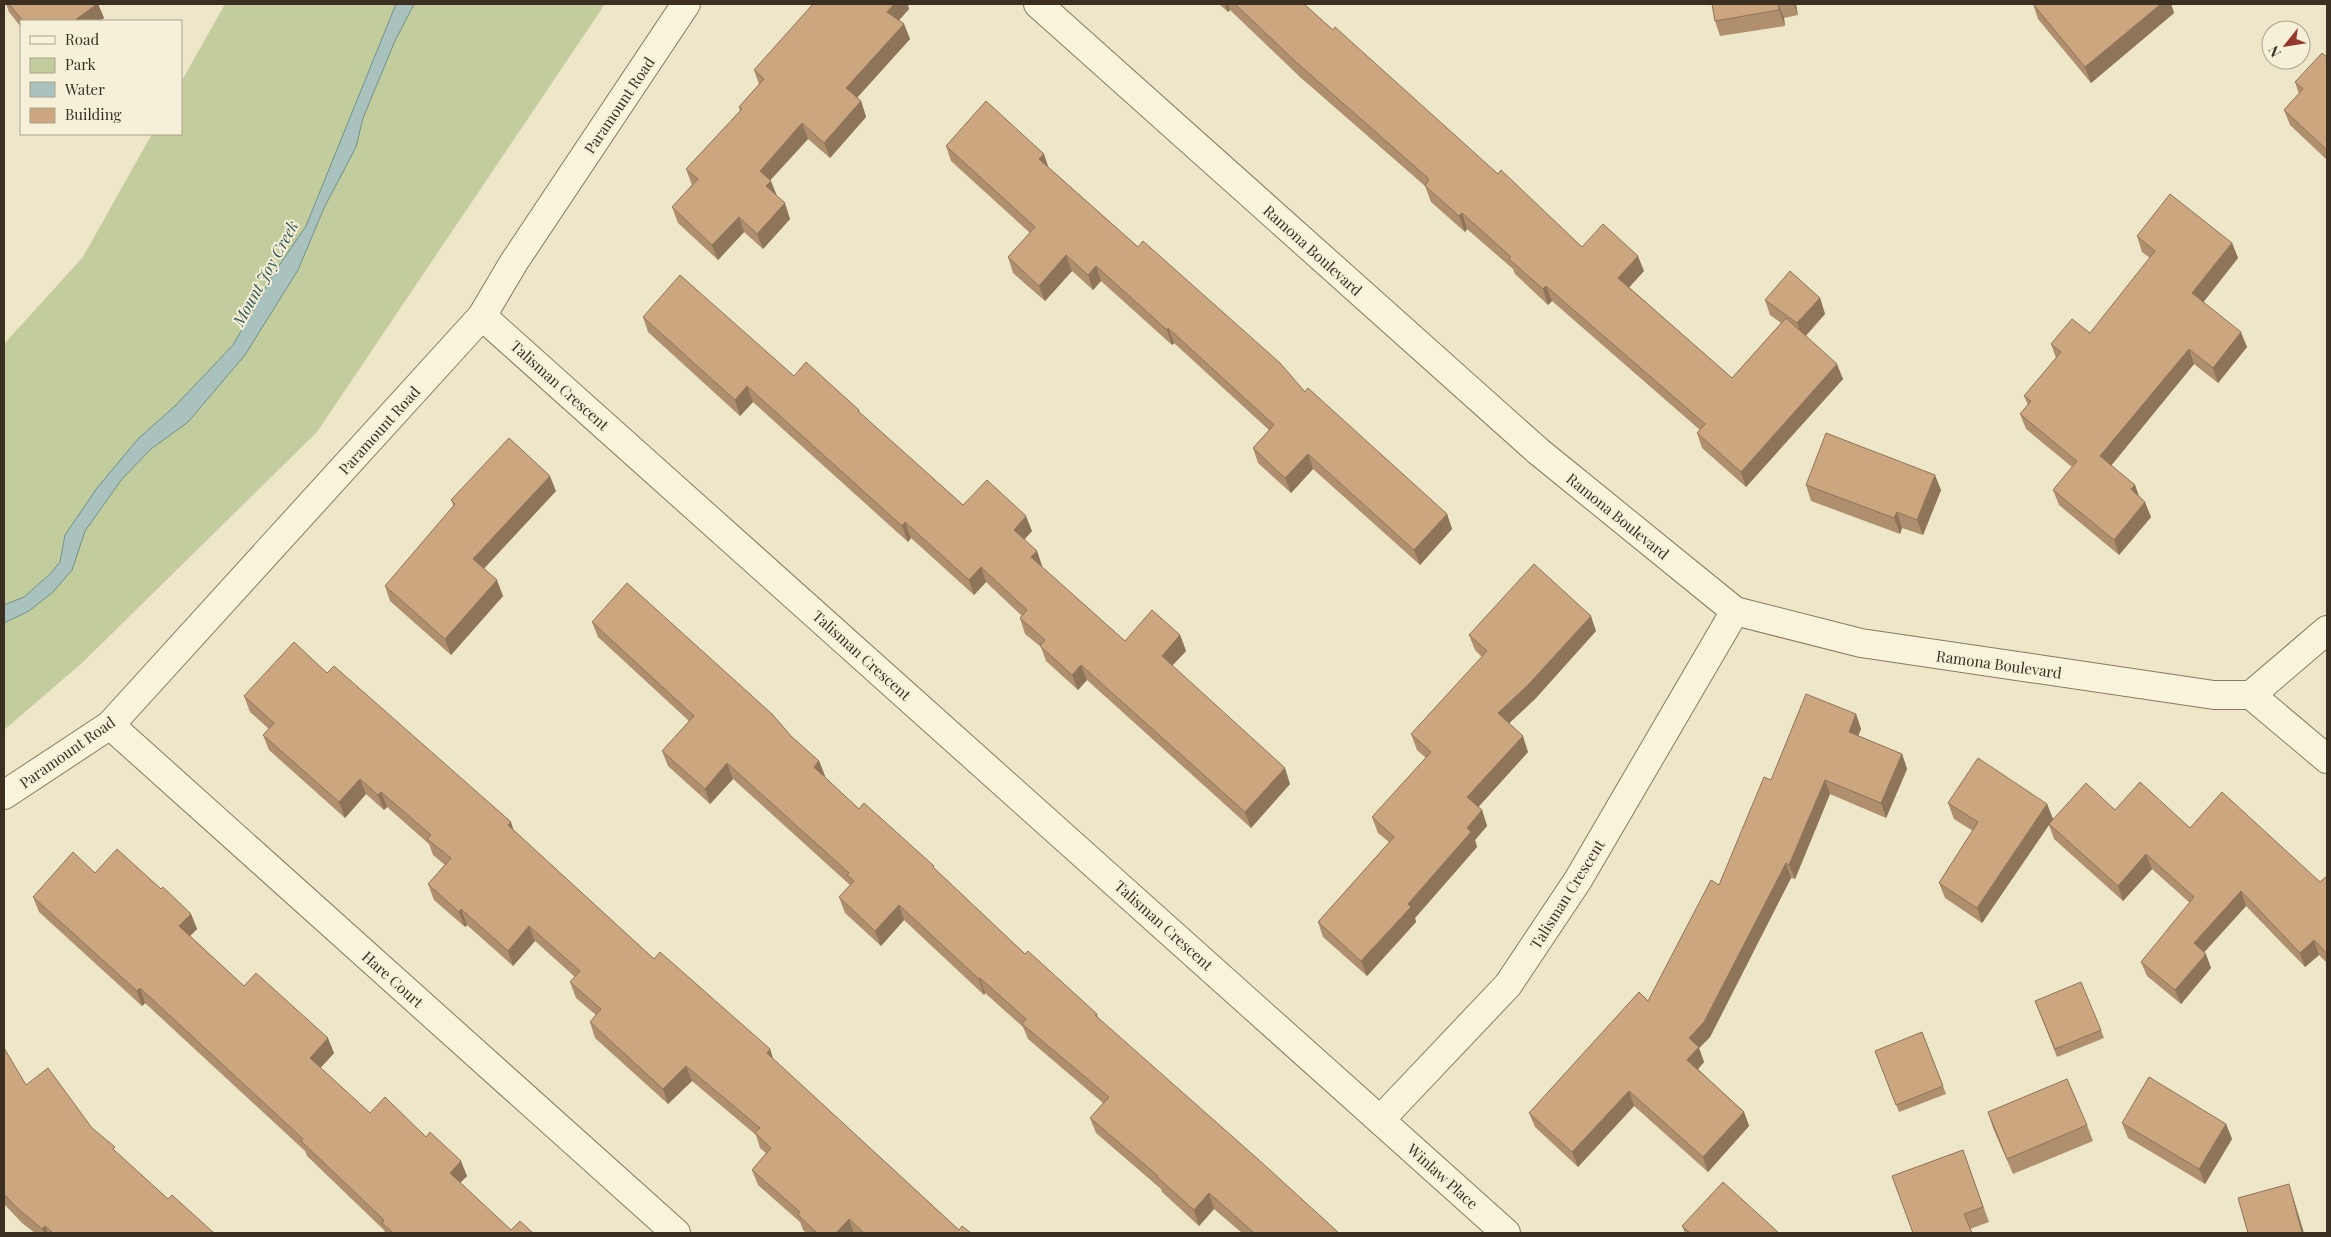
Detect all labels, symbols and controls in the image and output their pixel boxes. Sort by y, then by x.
legend [20,20,182,135]
north arrow [2261,20,2311,70]
text: Road [65,29,99,49]
text: N [2264,43,2285,61]
street label: Paramount Road [579,53,659,157]
text: Park [65,54,97,74]
text: Water [64,79,105,99]
text: Building [65,104,122,124]
street label: Ramona Boulevard [1259,200,1367,300]
water label: Mount Joy Creek [227,217,303,330]
street label: Talisman Crescent [507,336,614,435]
street label: Paramount Road [334,381,424,478]
street label: Ramona Boulevard [1563,468,1674,564]
street label: Talisman Crescent [809,606,916,705]
street label: Ramona Boulevard [1935,645,2063,683]
street label: Paramount Road [15,711,119,792]
street label: Talisman Crescent [1525,835,1609,953]
street label: Talisman Crescent [1111,876,1218,975]
street label: Hare Court [358,946,428,1012]
street label: Winlaw Place [1403,1138,1483,1213]

